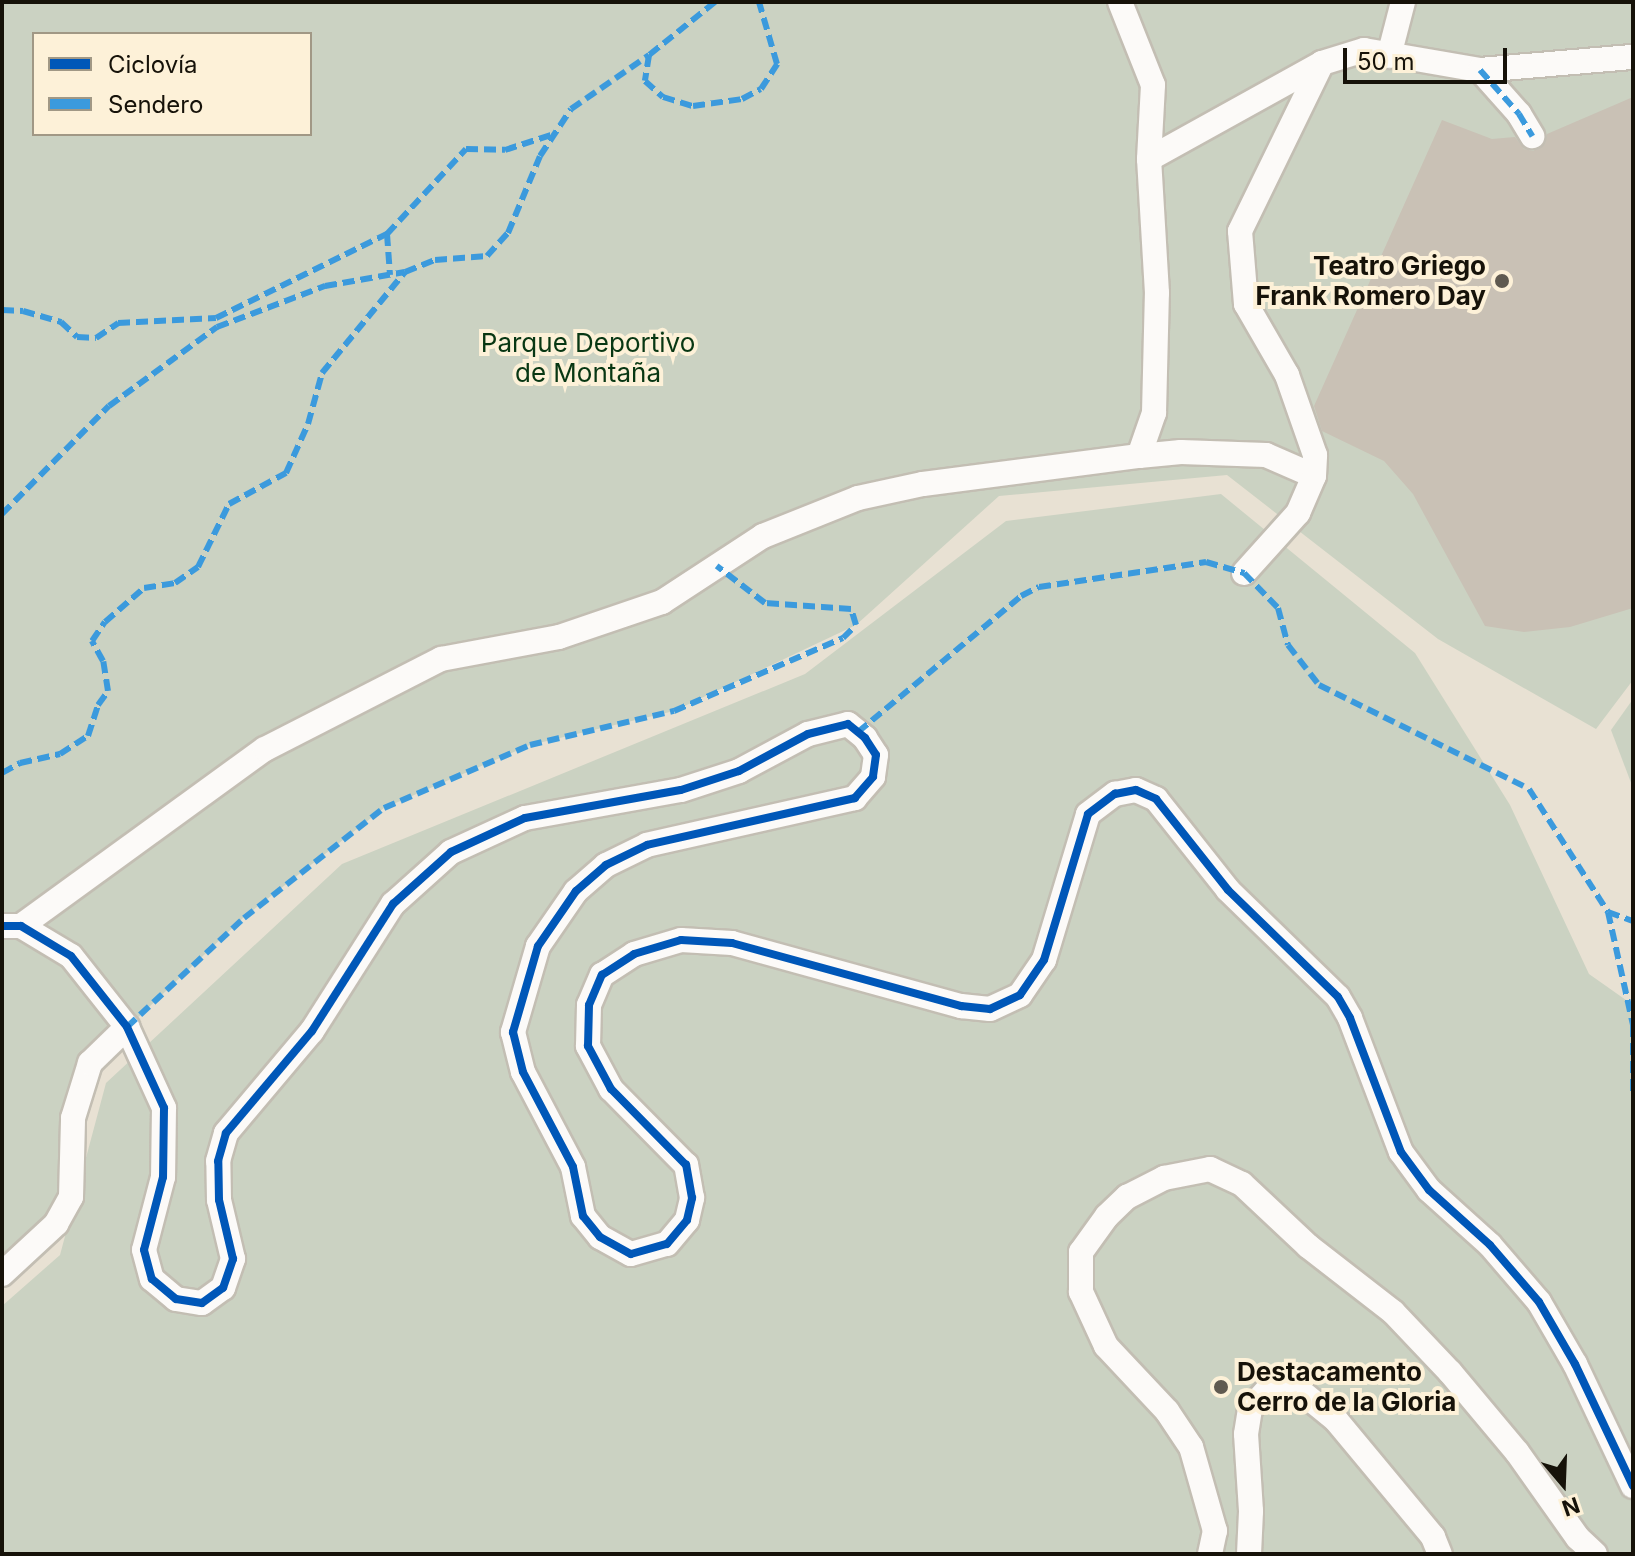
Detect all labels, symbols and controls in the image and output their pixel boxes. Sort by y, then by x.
legend [32,32,312,136]
scale bar [1347,32,1511,82]
text: 50 m [1357,47,1415,76]
text: Ciclovía [108,50,198,79]
text: Sendero [108,90,203,119]
place label: Teatro Griego Frank Romero Day [1255,250,1486,312]
marker: Teatro Griego Frank Romero Day [1493,272,1511,290]
park label: Parque Deportivo de Montaña [481,327,695,388]
place label: Destacamento Cerro de la Gloria [1237,1356,1456,1418]
marker: Destacamento Cerro de la Gloria [1212,1378,1230,1396]
north arrow [1523,1444,1603,1524]
text: N [1559,1492,1583,1522]

